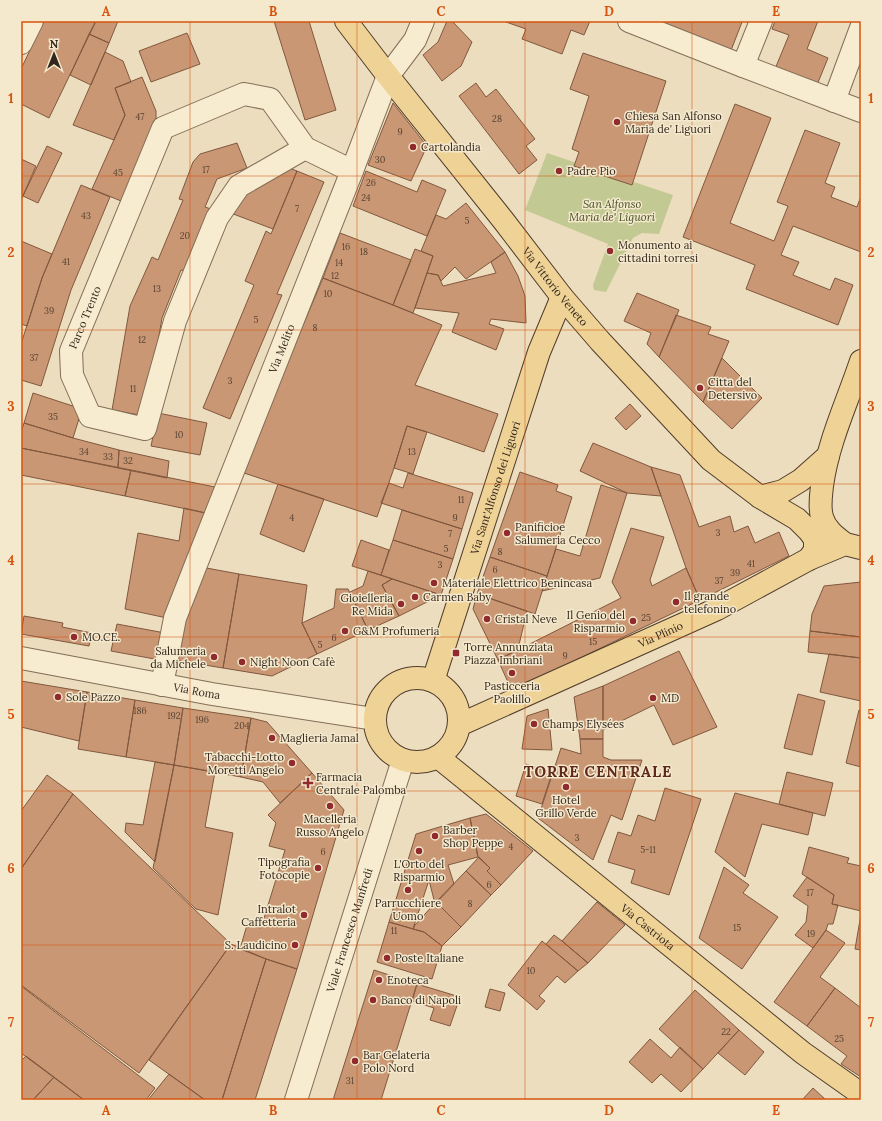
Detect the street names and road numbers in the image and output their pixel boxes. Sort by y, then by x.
street label: Via Vittorio Veneto [519,243,591,329]
street label: Parco Trento [66,284,104,351]
street label: Via Melito [265,322,298,376]
street label: Via Sant'Alfonso dei Liguori [467,419,523,557]
street label: Via Plinio [635,618,685,651]
street label: Via Roma [171,680,222,702]
street label: Viale Francesco Manfredi [323,866,376,995]
street label: Via Castriota [617,900,678,953]

